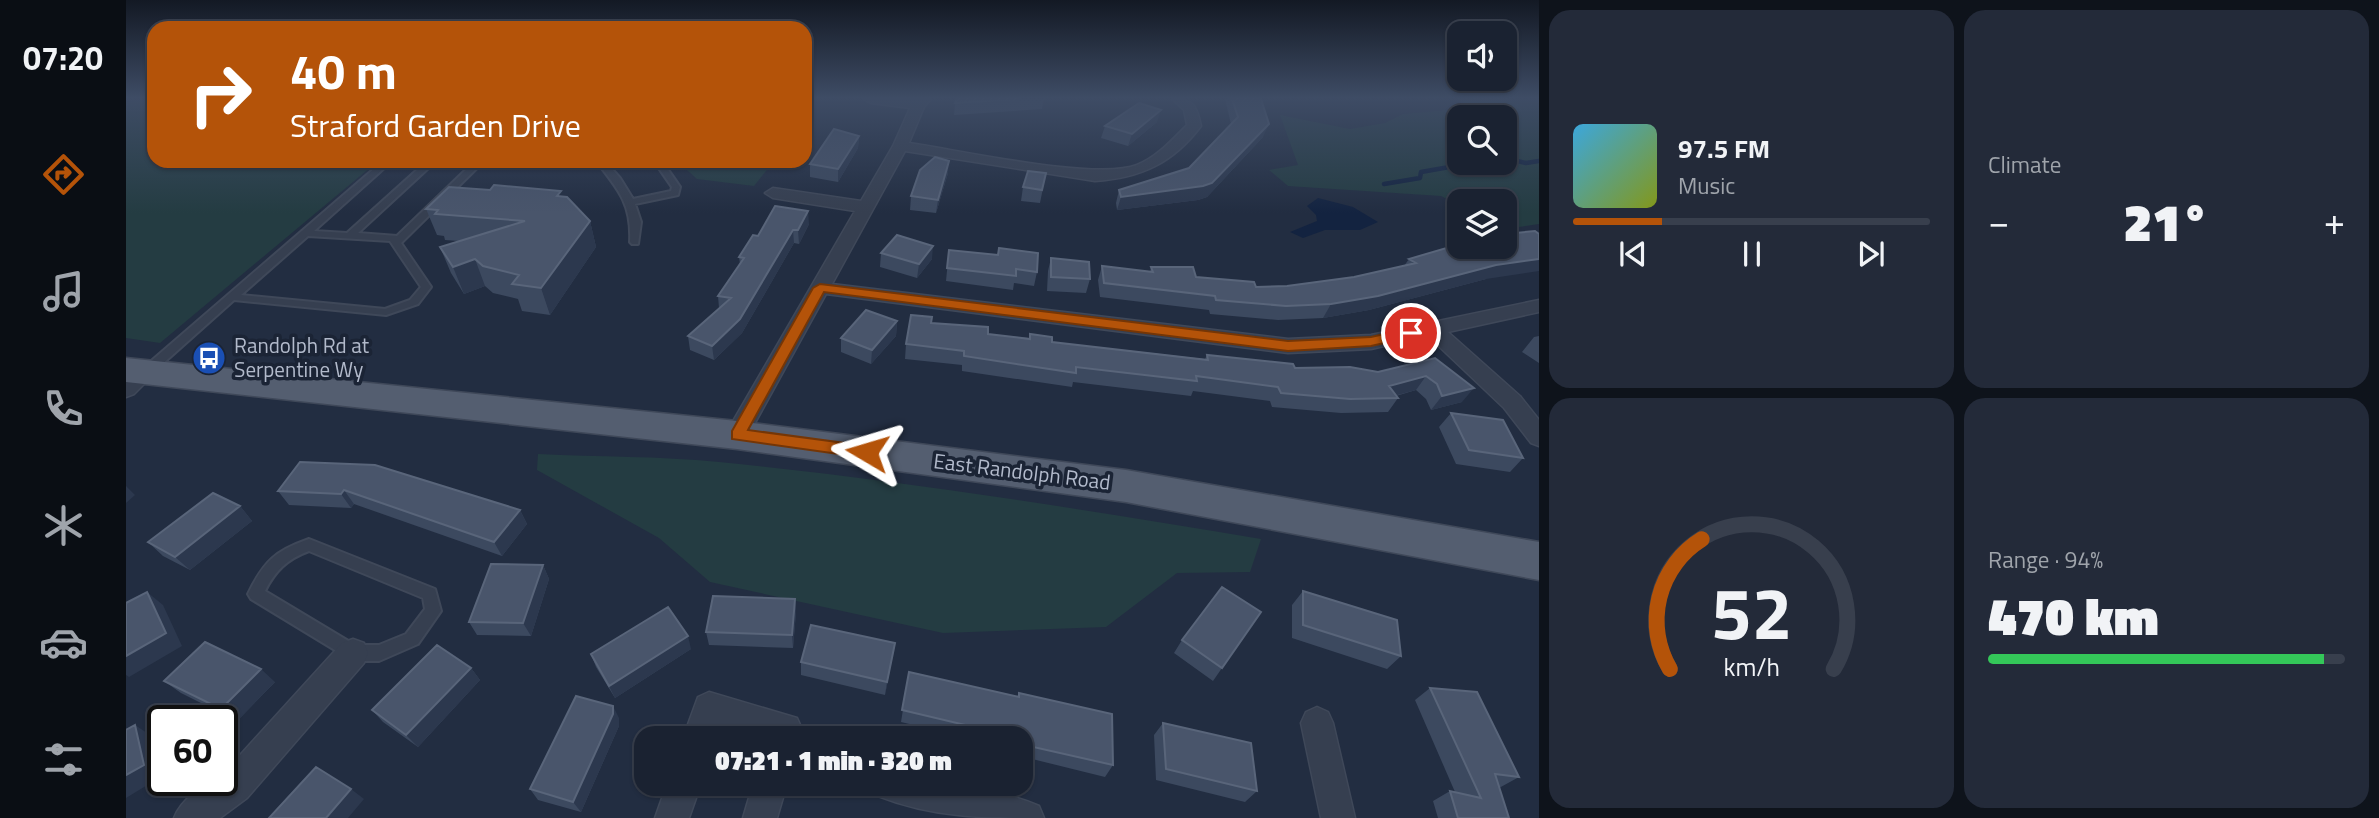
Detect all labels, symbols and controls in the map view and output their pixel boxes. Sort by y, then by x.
map controls [1447,21,1517,259]
button: sound [1447,21,1517,91]
text: 40 m [290,33,397,108]
text: 07:20 [23,34,103,82]
icon: right [175,49,266,140]
text: Straford Garden Drive [290,101,581,149]
button: search [1447,105,1517,175]
text: 97.5 FM [1678,129,1770,168]
text: Climate [1988,147,2061,182]
icon: directions [39,150,88,199]
text: Music [1678,168,1735,203]
text: 21° [2124,182,2209,261]
button: layers [1447,189,1517,259]
text: − [1988,192,2009,250]
text: + [2324,192,2345,250]
icon: previous [1614,235,1652,273]
icon: pause [1733,235,1771,273]
icon: next [1852,235,1890,273]
icon: music [39,267,88,316]
pin [1381,303,1441,363]
icon: arrive [1392,314,1430,352]
place label: Randolph Rd at Serpentine Wy [234,329,370,385]
bus stop icon: Randolph Rd at Serpentine Wy [190,339,228,377]
icon: phone [39,384,88,433]
position arrow [830,415,904,489]
street label: East Randolph Road [932,444,1112,498]
icon: climate [39,501,88,550]
text: Range · 94% [1988,542,2103,577]
text: 52 [1711,557,1792,667]
text: 470 km [1988,576,2159,655]
icon: car [39,618,88,667]
text: km/h [1723,648,1780,686]
speed limit sign: 60 [147,705,238,796]
icon: filters [39,735,88,784]
text: 07:21 · 1 min · 320 m [715,741,952,780]

